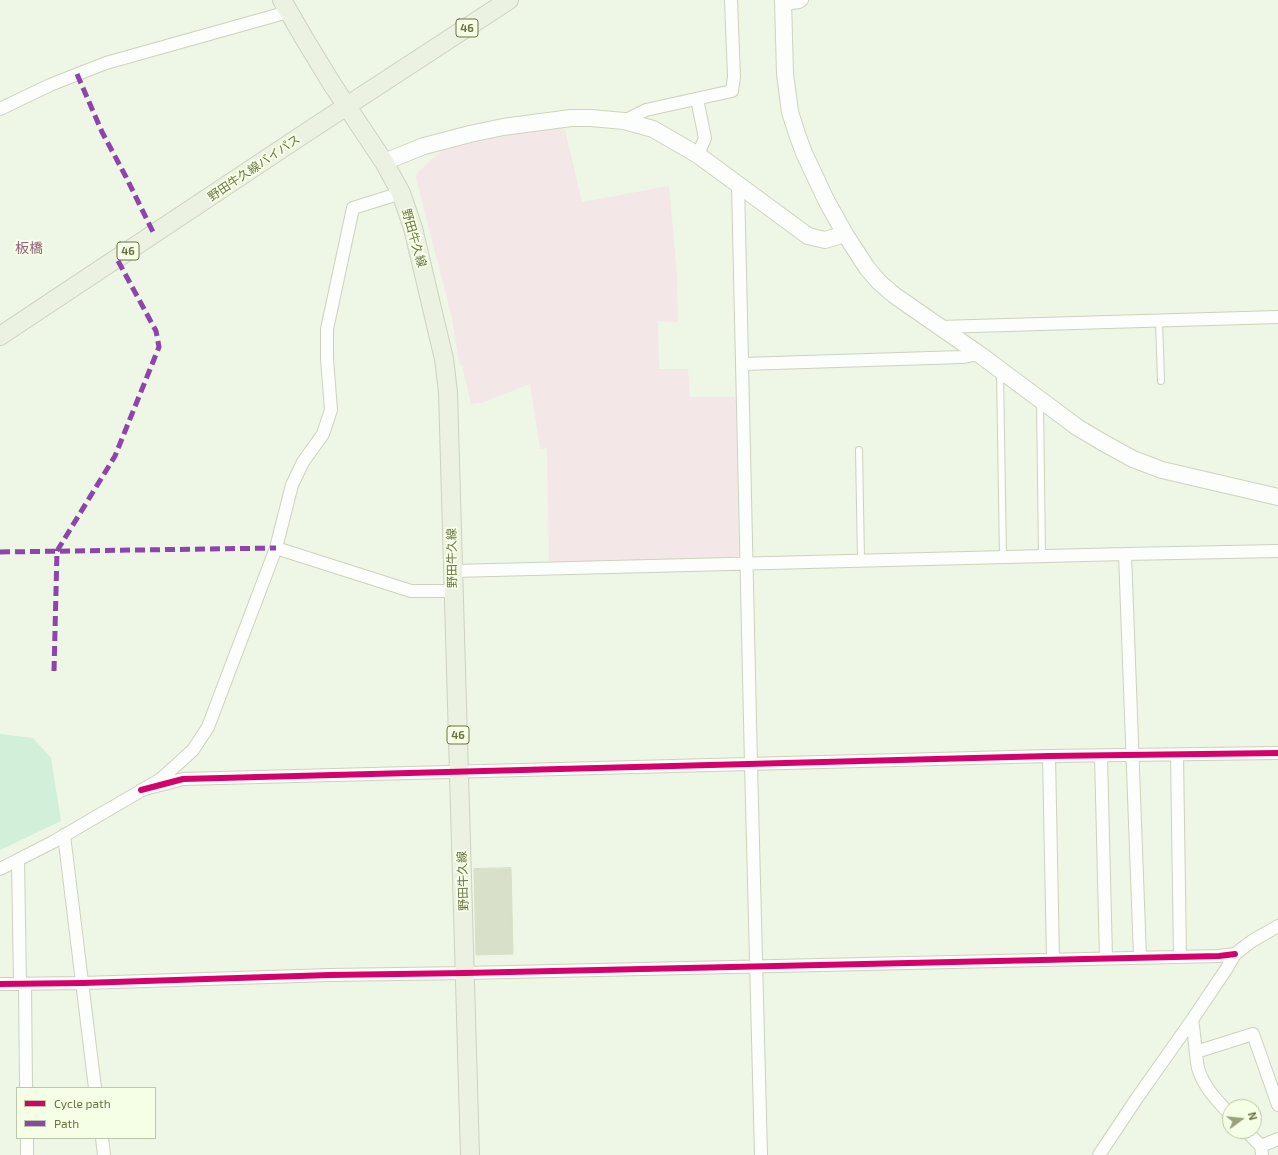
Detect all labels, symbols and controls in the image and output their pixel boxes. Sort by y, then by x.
road number: 46 [456,19,478,37]
street label: 野田牛久線バイパス [205,132,303,204]
street label: 野田牛久線 [399,207,429,269]
district label: 板橋 [15,240,43,256]
road number: 46 [117,242,139,260]
street label: 野田牛久線 [444,528,460,588]
road number: 46 [447,726,469,744]
street label: 野田牛久線 [455,851,471,911]
legend [16,1087,156,1139]
text: Cycle path [54,1096,111,1110]
north arrow [1222,1099,1262,1139]
text: N [1246,1110,1260,1122]
text: Path [54,1116,79,1130]

